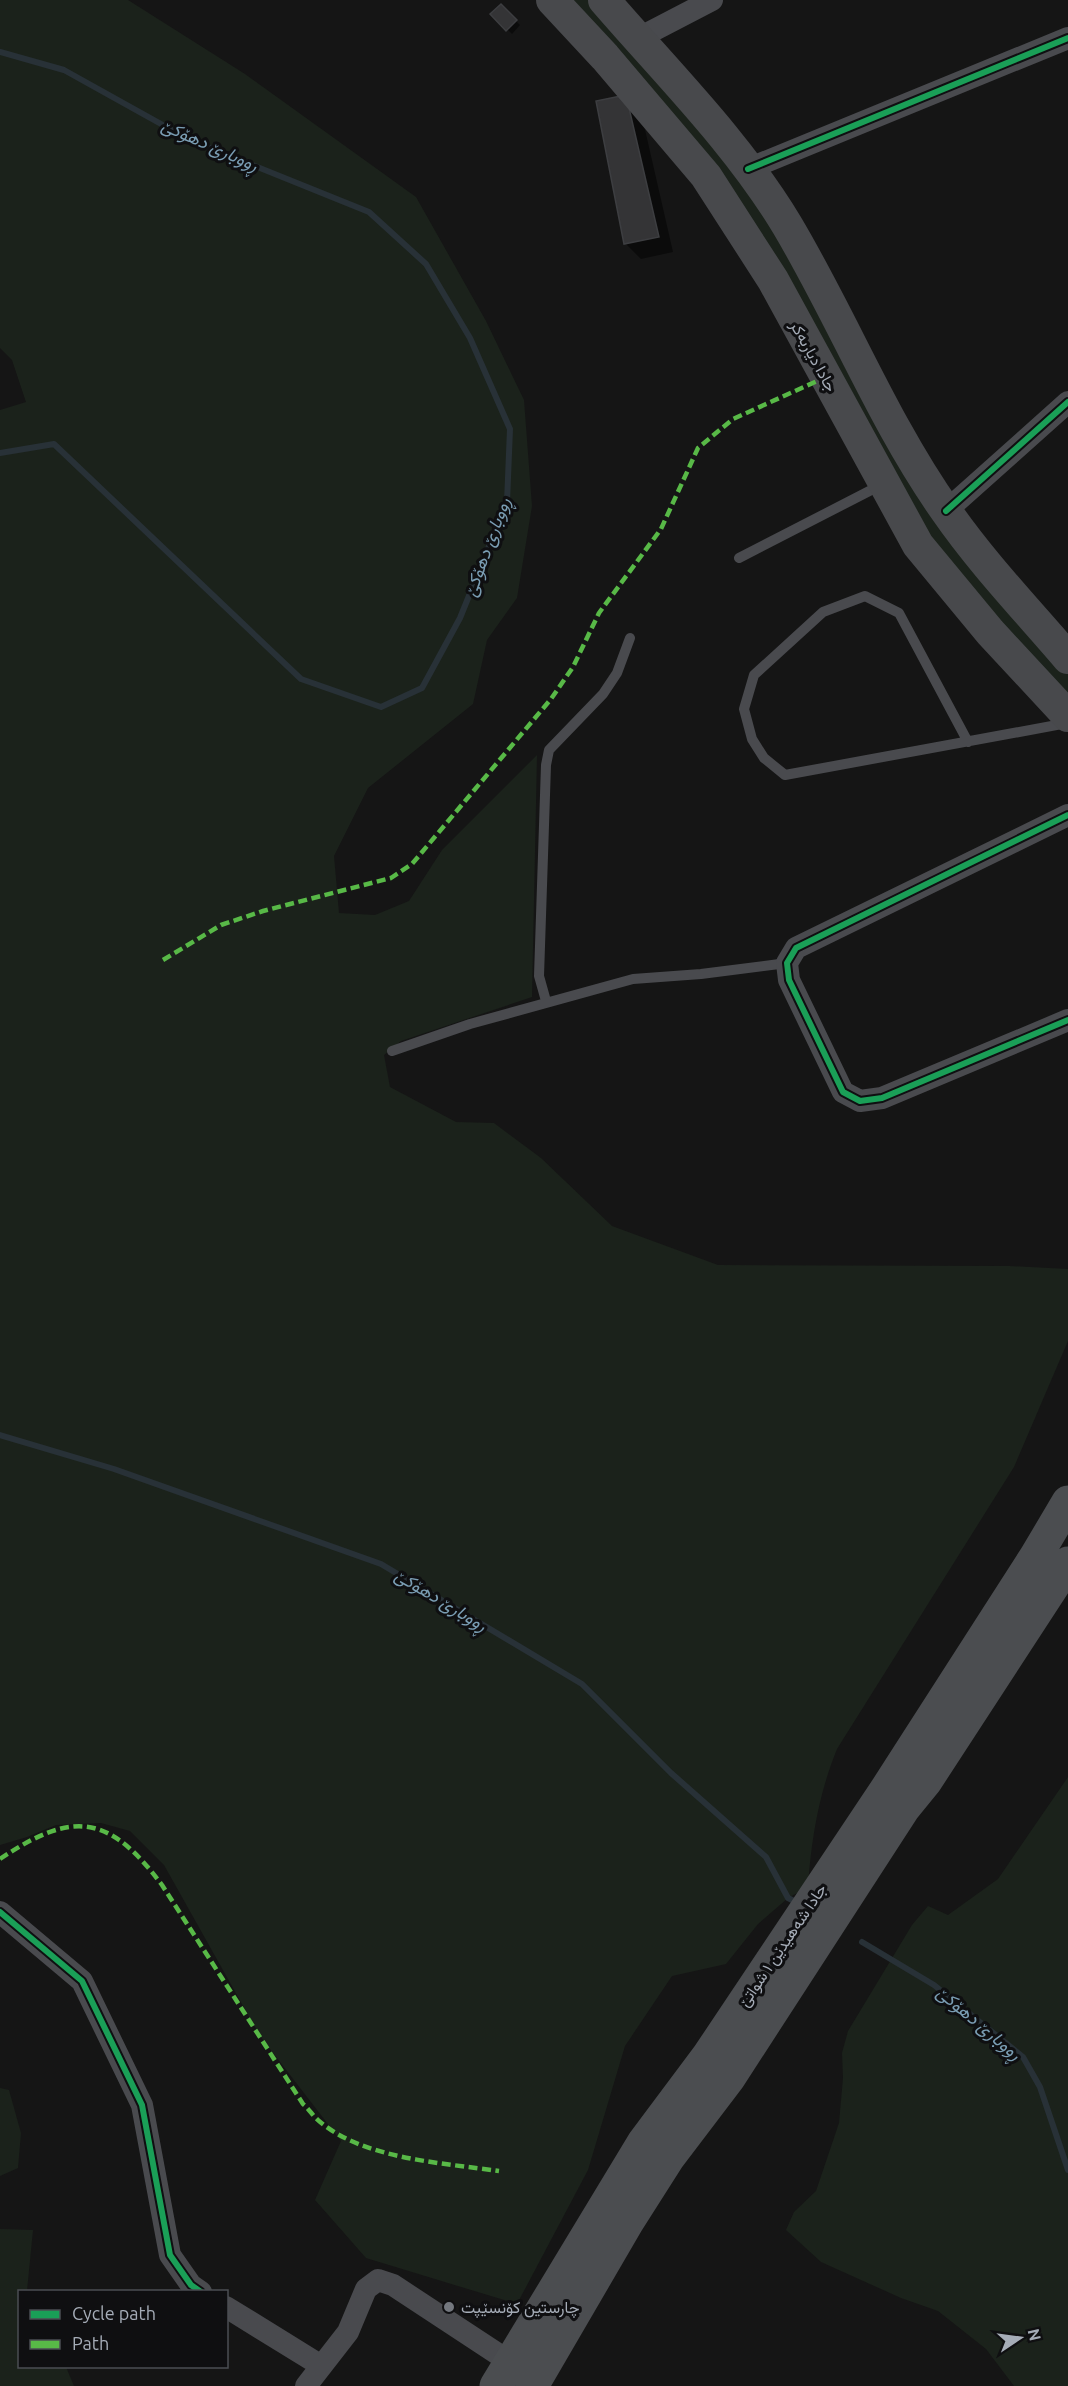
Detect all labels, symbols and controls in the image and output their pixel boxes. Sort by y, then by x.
water label: ڕووبارێ دهۆكێ [157,114,262,180]
street label: جادا دیاربه‌كر [785,317,841,396]
water label: ڕووبارێ دهۆكێ [459,494,519,601]
water label: ڕووبارێ دهۆكێ [389,1564,491,1640]
street label: جادا شەهیدێن ١ شواتێ [734,1880,832,2011]
water label: ڕووبارێ دهۆكێ [930,1981,1026,2068]
legend [18,2290,228,2368]
place label: چارستین کۆنسێپت [461,2298,580,2319]
marker: چارستین کۆنسێپت [442,2300,456,2314]
text: Cycle path [72,2303,156,2323]
north arrow [990,2308,1050,2368]
text: N [1025,2327,1045,2342]
text: Path [72,2333,109,2353]

